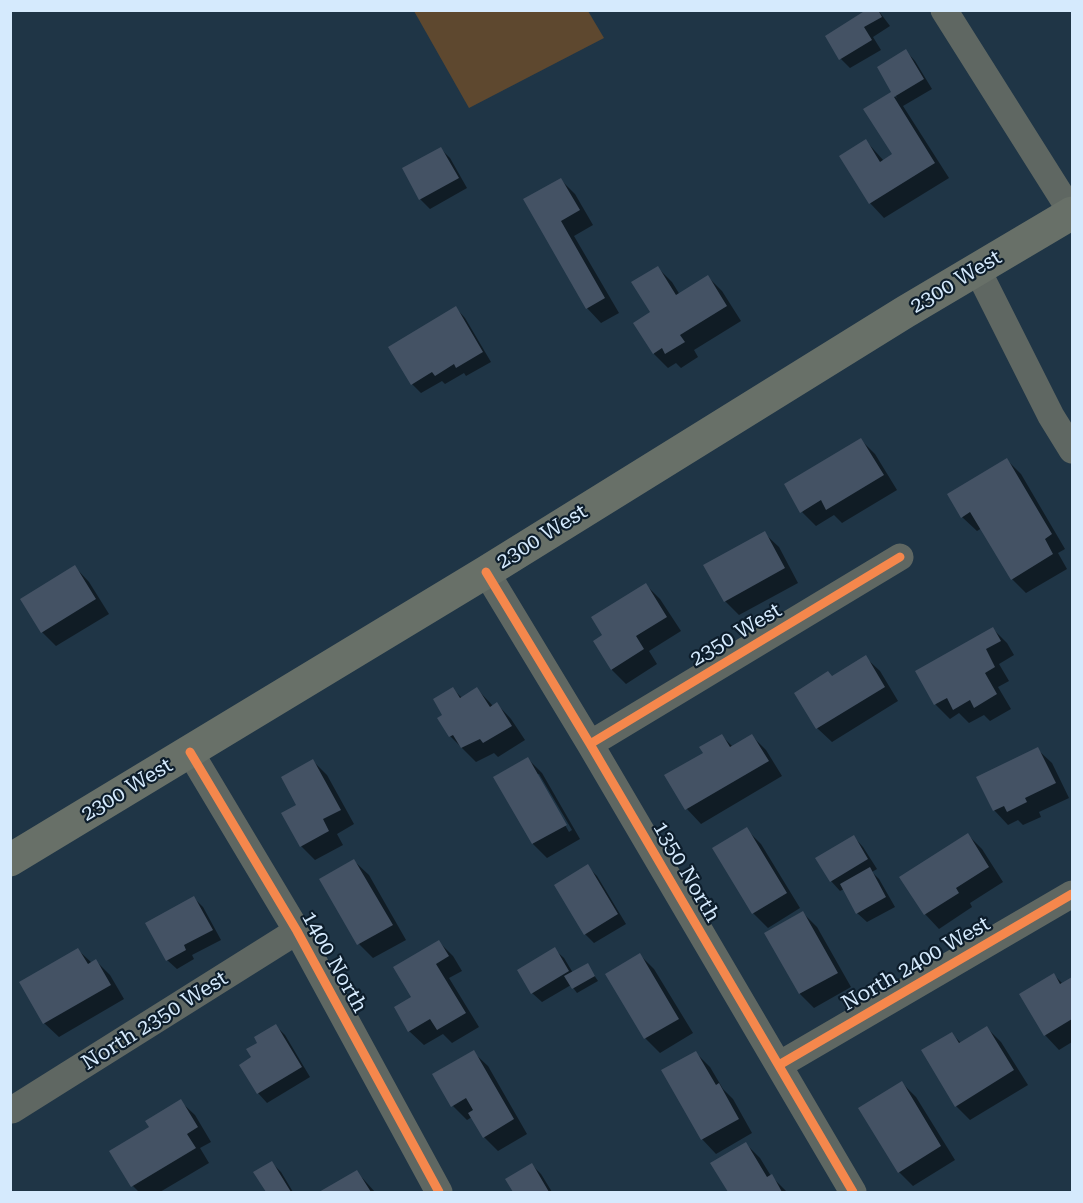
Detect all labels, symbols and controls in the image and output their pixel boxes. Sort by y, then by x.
street label: 2300 West [906,245,1006,319]
street label: 2300 West [492,499,592,575]
street label: 2350 West [686,598,786,672]
street label: 2300 West [77,753,177,827]
street label: 1350 North [647,817,725,927]
street label: 1400 North [296,907,372,1017]
street label: North 2400 West [837,911,995,1017]
street label: North 2350 West [77,966,233,1076]

